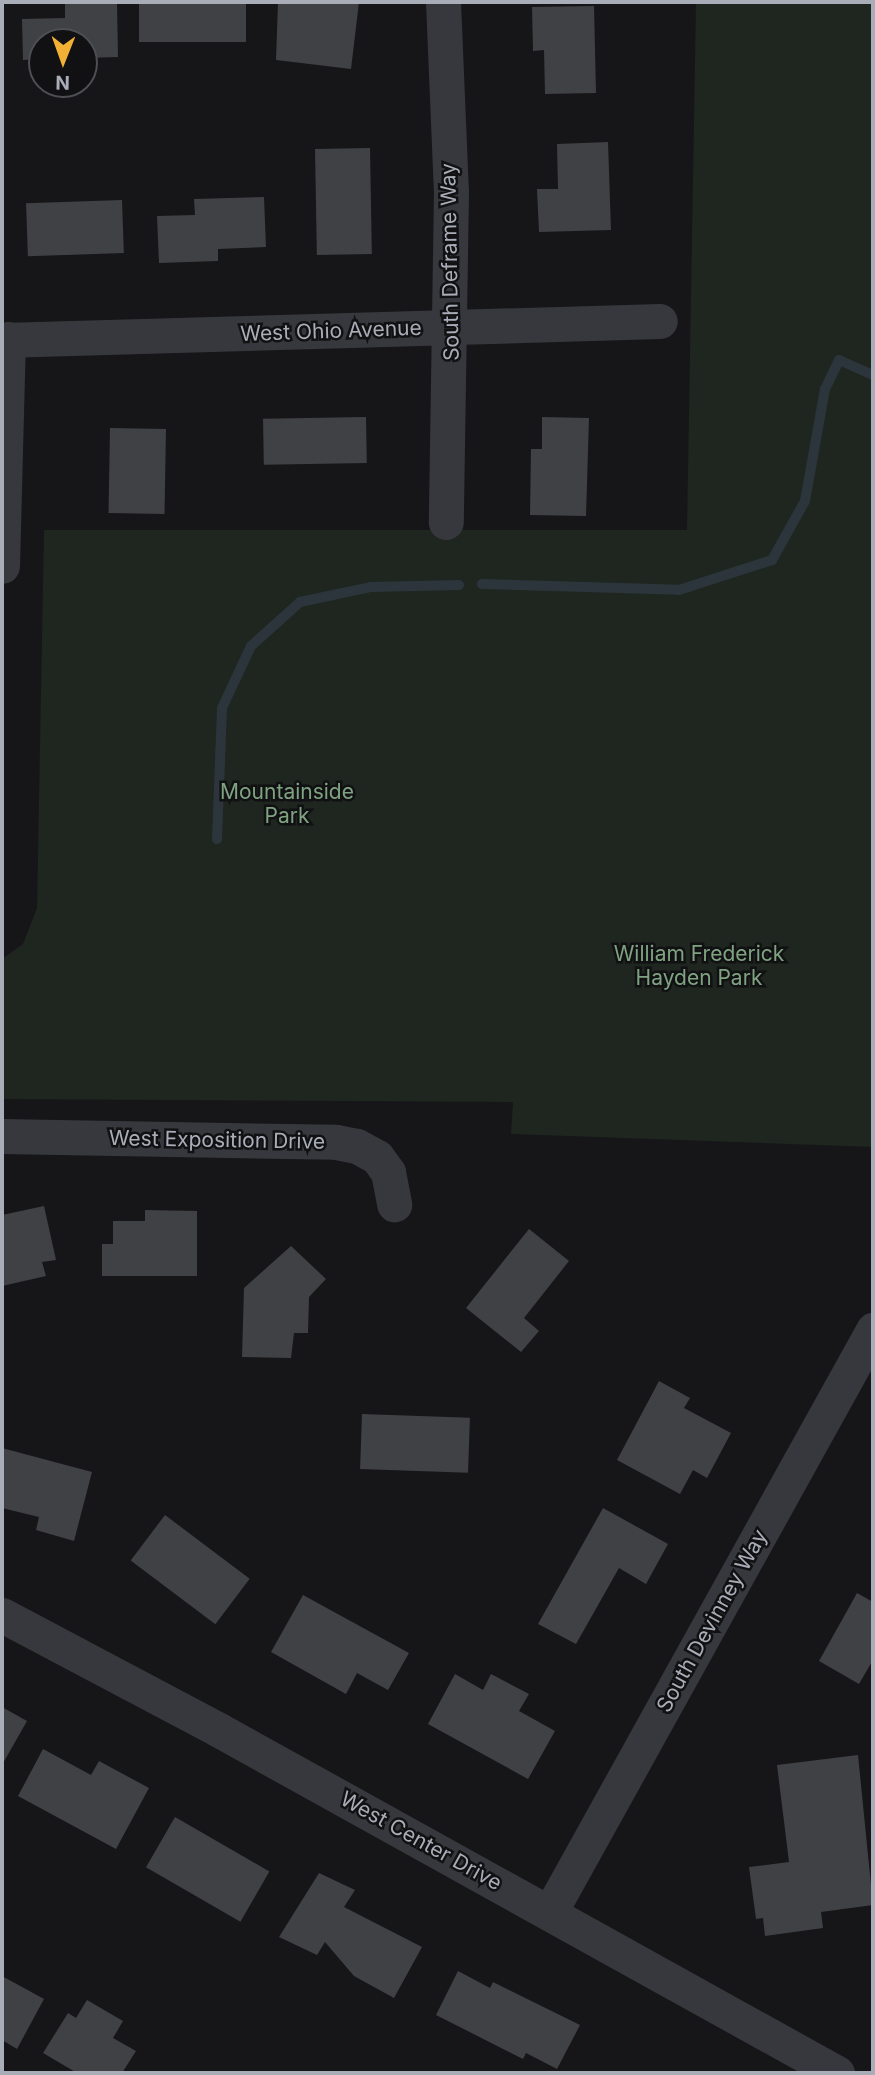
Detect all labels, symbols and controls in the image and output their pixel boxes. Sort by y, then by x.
north arrow [28,28,98,98]
text: N [55,71,70,94]
street label: South Deframe Way [436,163,464,361]
street label: West Ohio Avenue [240,315,422,347]
park label: Mountainside Park [220,779,354,829]
park label: William Frederick Hayden Park [614,941,784,991]
street label: West Exposition Drive [109,1126,325,1154]
street label: South Devinney Way [651,1525,773,1717]
street label: West Center Drive [336,1786,506,1896]

